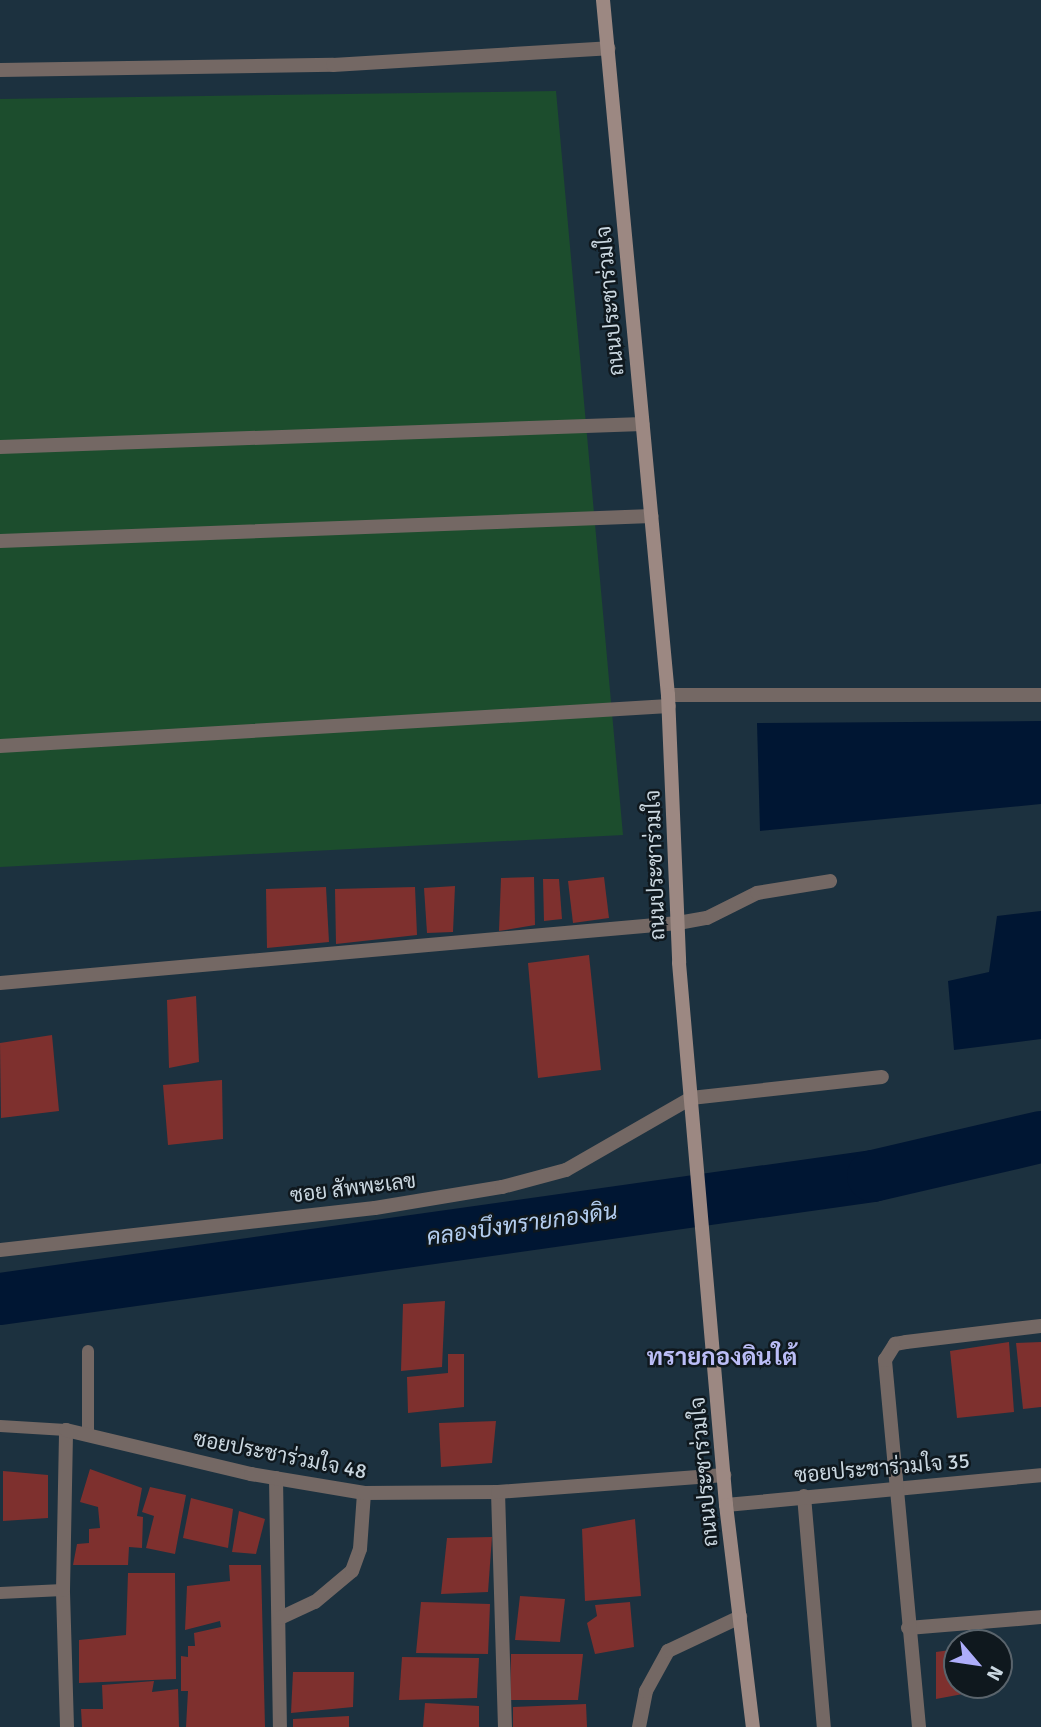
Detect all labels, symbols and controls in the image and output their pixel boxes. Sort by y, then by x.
street label: ถนนประชาร่วมใจ [591,225,629,377]
street label: ถนนประชาร่วมใจ [640,789,670,941]
street label: ซอย สัพพะเลข [289,1168,417,1208]
water label: คลองบึงทรายกองดิน [425,1198,619,1252]
district label: ทรายกองดินใต้ [647,1344,797,1372]
street label: ถนนประชาร่วมใจ [685,1396,723,1548]
street label: ซอยประชาร่วมใจ 48 [191,1426,369,1484]
street label: ซอยประชาร่วมใจ 35 [793,1448,971,1488]
north arrow [943,1629,1013,1699]
text: N [981,1662,1008,1685]

